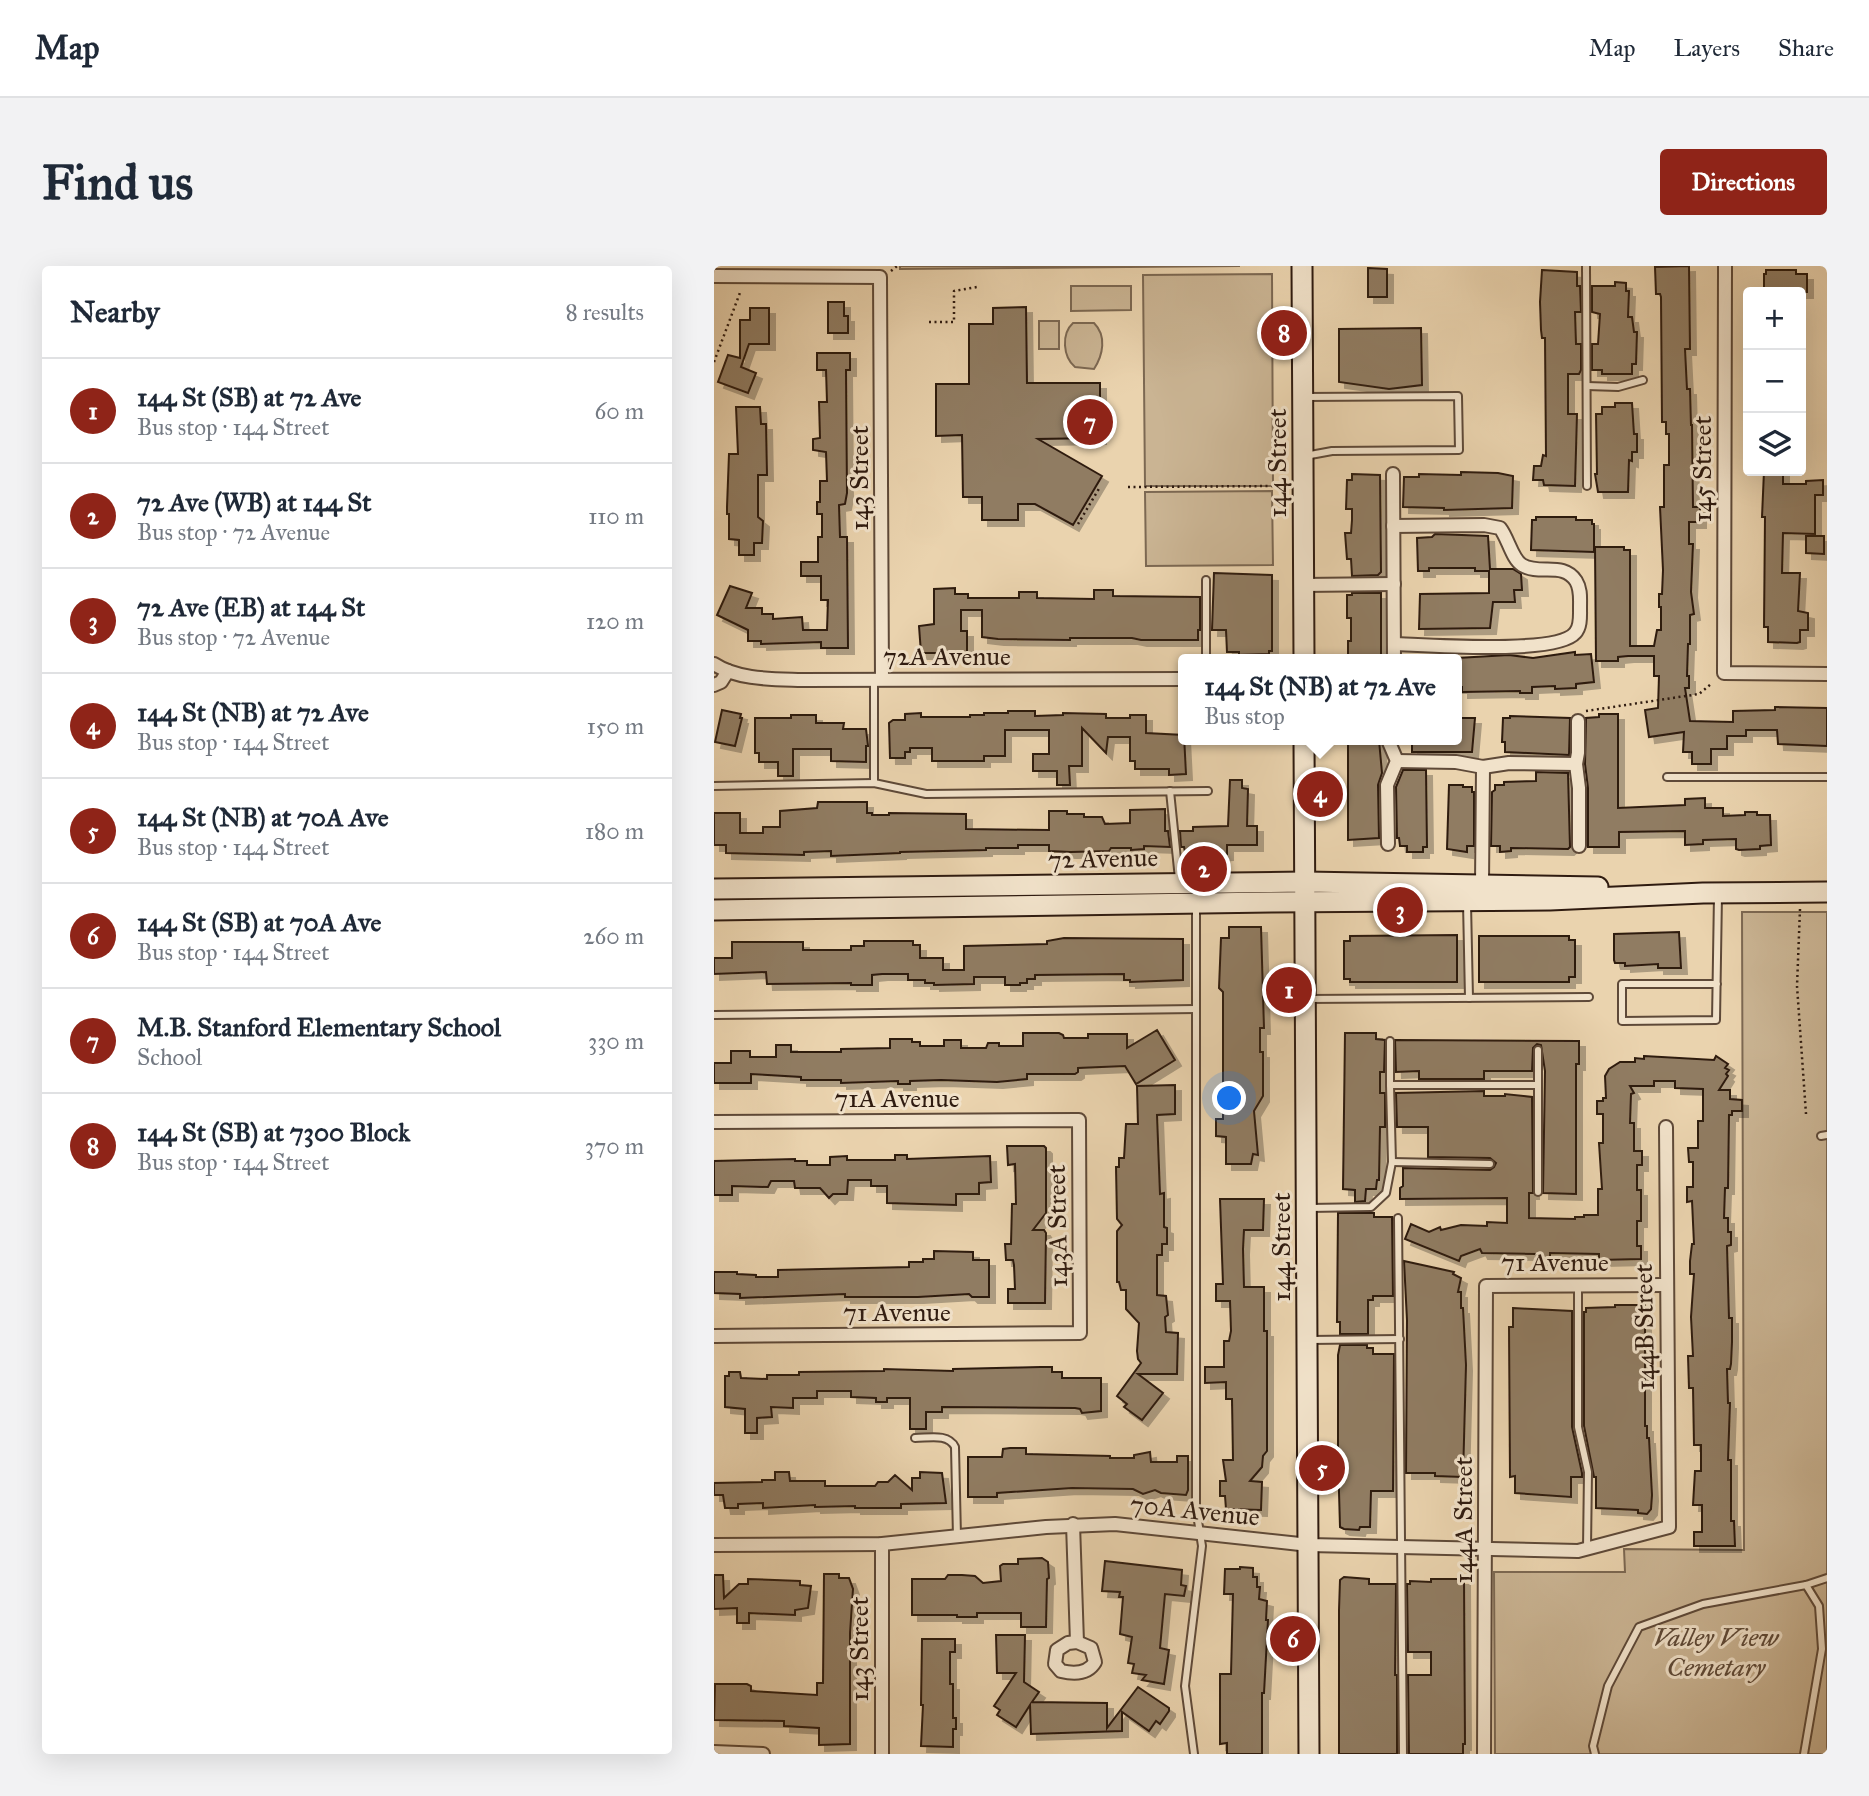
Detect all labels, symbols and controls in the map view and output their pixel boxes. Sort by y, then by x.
text: Map [35,28,99,68]
text: Map [1589,33,1636,63]
text: Layers [1674,33,1740,63]
text: Share [1778,33,1834,63]
button: Directions [1660,149,1827,215]
text: Find us [42,153,193,212]
map controls [1743,287,1806,476]
button: + [1743,287,1806,350]
text: Nearby [70,294,160,330]
text: 8 results [565,298,644,326]
pin: 8 [1261,307,1307,359]
button: − [1743,350,1806,413]
text: 144 St (SB) at 72 Ave [137,381,361,413]
pin: 7 [1067,396,1113,448]
text: 1 [88,397,98,425]
text: 60 m [595,397,644,425]
street label: 144 Street [1261,408,1293,518]
text: Bus stop · 144 Street [137,413,329,441]
button: layers [1743,413,1806,476]
street label: 145 Street [1686,415,1718,523]
street label: 143 Street [843,425,875,531]
text: 72 Ave (WB) at 144 St [137,486,371,518]
text: 2 [87,502,99,530]
text: 110 m [588,502,644,530]
text: Bus stop · 72 Avenue [137,518,330,546]
text: 72 Ave (EB) at 144 St [137,591,365,623]
text: 3 [88,607,98,635]
text: 120 m [586,607,644,635]
text: Bus stop · 72 Avenue [137,623,330,651]
street label: 72A Avenue [883,640,1011,672]
popup [1178,654,1462,745]
text: 144 St (NB) at 72 Ave [1204,670,1436,702]
text: 144 St (NB) at 72 Ave [137,696,369,728]
text: Bus stop [1204,702,1285,730]
text: 4 [87,712,99,740]
text: 150 m [587,712,644,740]
text: Bus stop · 144 Street [137,728,329,756]
pin: 4 [1297,768,1343,820]
text: 144 St (NB) at 70A Ave [137,801,389,833]
text: 5 [88,817,98,845]
text: 180 m [585,817,644,845]
text: Bus stop · 144 Street [137,833,329,861]
street label: 72 Avenue [1048,841,1159,875]
pin: 2 [1181,843,1227,895]
pin: 3 [1377,884,1423,936]
text: 144 St (SB) at 70A Ave [137,906,381,938]
text: 6 [87,922,99,950]
text: 260 m [583,922,644,950]
text: Bus stop · 144 Street [137,938,329,966]
pin: 1 [1266,964,1312,1016]
text: M.B. Stanford Elementary School [137,1011,501,1043]
text: 7 [87,1027,99,1055]
text: 330 m [588,1027,644,1055]
text: School [137,1043,202,1071]
your location [1212,1081,1246,1115]
street label: 71A Avenue [834,1082,960,1114]
text: 144 St (SB) at 7300 Block [137,1116,410,1148]
text: 8 [87,1132,99,1160]
text: 370 m [585,1132,644,1160]
text: Bus stop · 144 Street [137,1148,329,1176]
street label: 143A Street [1040,1164,1074,1288]
street label: 144 Street [1265,1192,1297,1302]
street label: 71 Avenue [1501,1246,1609,1278]
street label: 144B Street [1627,1263,1661,1391]
street label: 71 Avenue [843,1296,951,1328]
pin: 5 [1299,1442,1345,1494]
street label: 144A Street [1447,1457,1479,1583]
street label: 70A Avenue [1129,1487,1262,1533]
street label: 143 Street [843,1596,875,1702]
pin: 6 [1270,1613,1316,1665]
park label: Valley View Cemetary [1654,1621,1780,1683]

